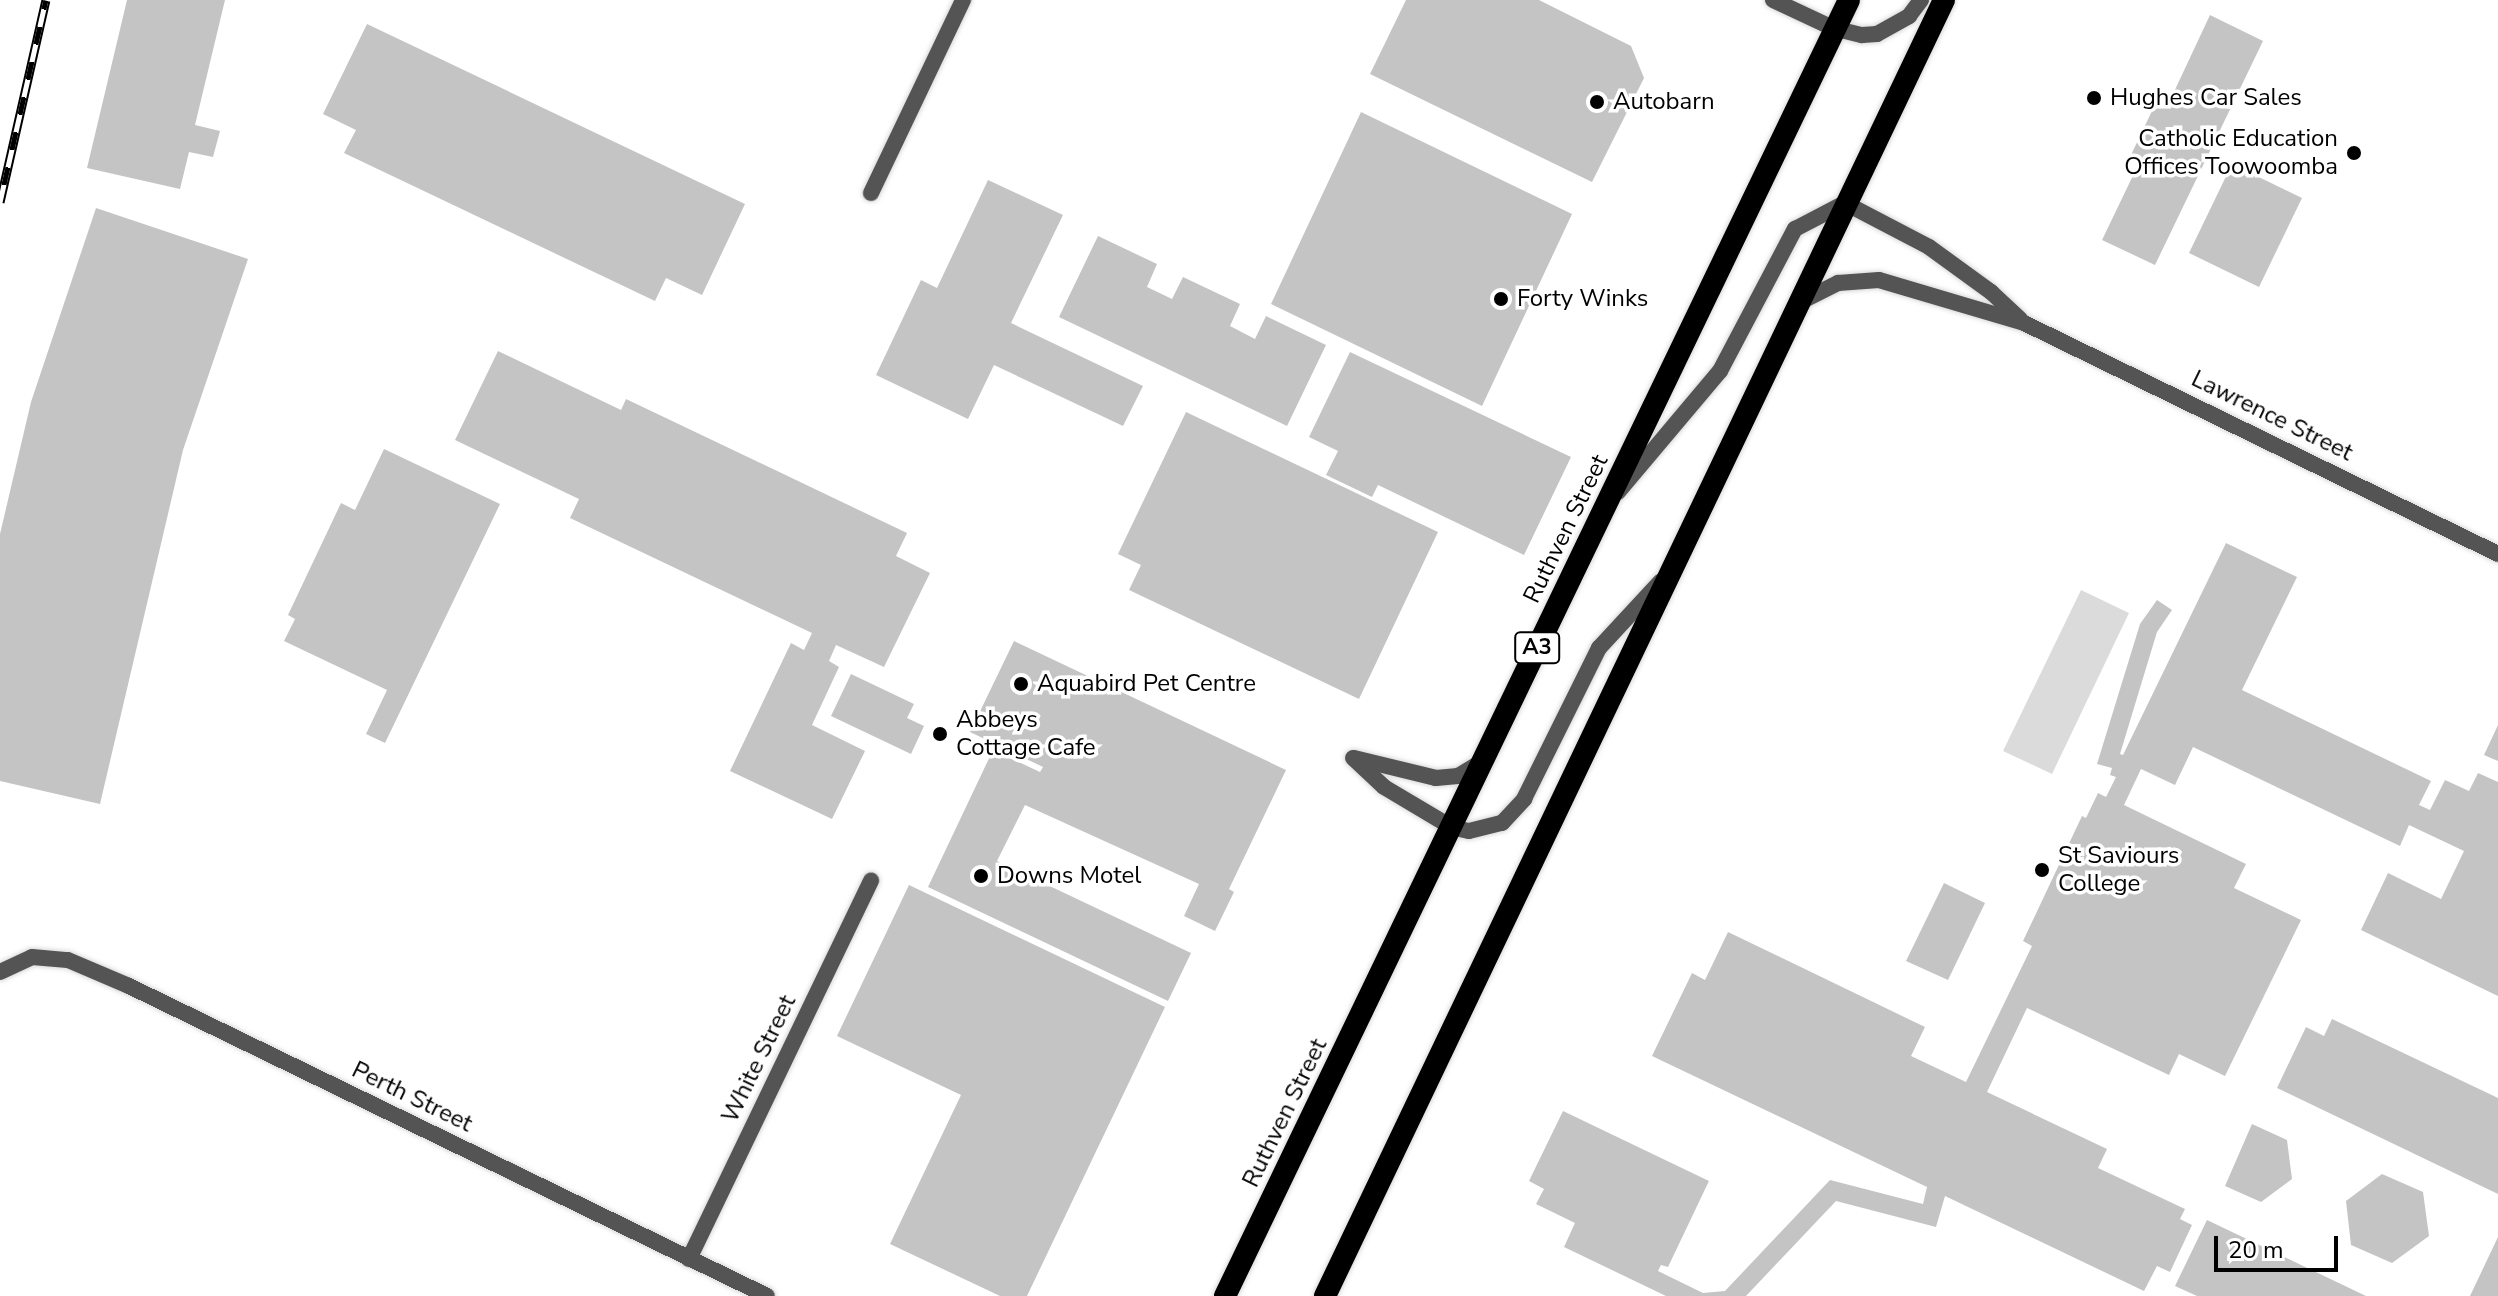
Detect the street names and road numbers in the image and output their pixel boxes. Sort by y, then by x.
street label: Lawrence Street [2187,364,2357,468]
street label: Ruthven Street [1518,450,1614,608]
road number: A3 [1513,630,1561,666]
street label: White Street [716,991,802,1127]
street label: Ruthven Street [1237,1034,1333,1192]
street label: Perth Street [347,1055,477,1139]

